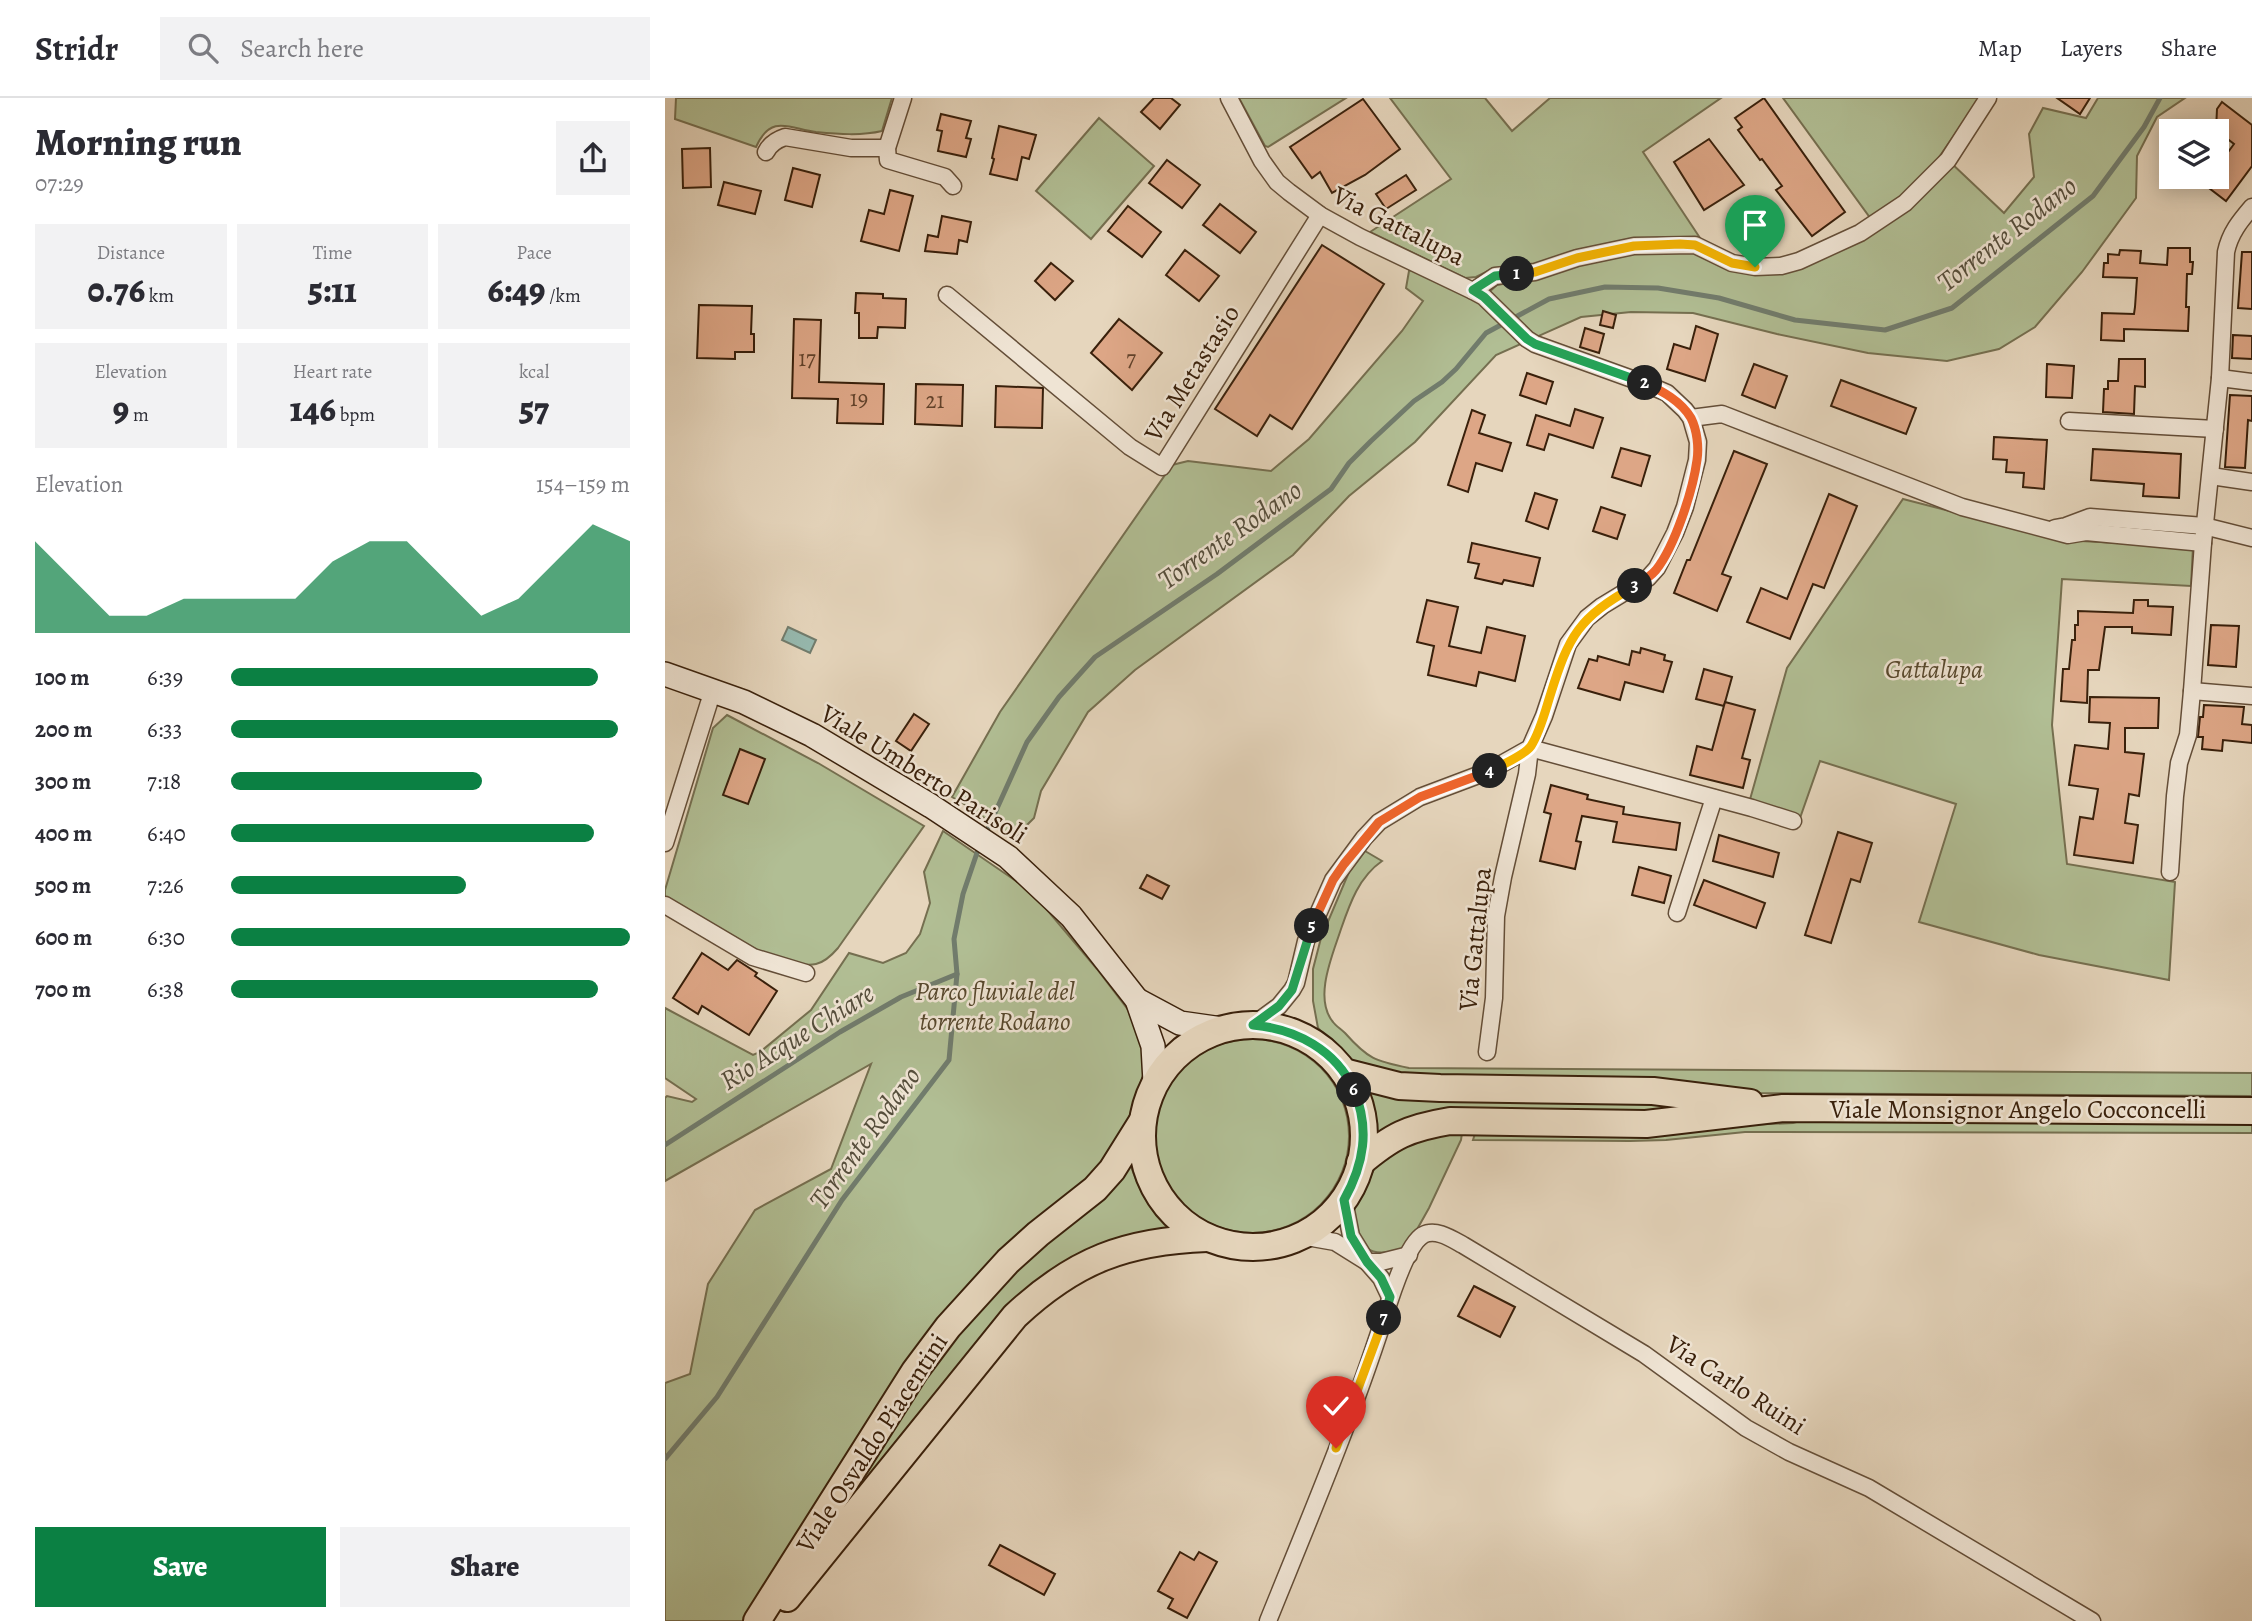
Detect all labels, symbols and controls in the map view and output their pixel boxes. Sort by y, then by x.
search box [160,17,650,80]
text: Stridr [35,26,118,71]
icon: search [184,29,222,67]
text: Search here [240,31,364,66]
text: Map [1978,32,2022,64]
text: Layers [2060,32,2123,64]
text: Share [2161,32,2217,64]
text: Morning run [35,116,242,168]
map controls [2159,119,2229,189]
button: layers [2159,119,2229,189]
button: share [556,121,630,195]
water label: Torrente Rodano [1929,167,2085,301]
text: 07:29 [35,168,84,199]
street label: Via Gattalupa [1326,177,1471,274]
pin [1725,195,1785,267]
icon: arrive [1736,206,1774,244]
text: Distance [97,240,165,266]
text: Time [313,240,352,266]
text: Pace [517,240,552,266]
pin: 1 [1499,256,1535,292]
text: 1 [1513,260,1520,286]
text: 0.76 [88,266,145,314]
text: 5:11 [308,266,357,314]
text: 6:49 [488,266,546,314]
text: km [145,283,174,309]
text: /km [546,283,581,309]
street label: Via Metastasio [1136,298,1248,449]
house number: 17 [798,343,816,374]
house number: 7 [1126,343,1136,374]
text: Elevation [94,359,167,385]
text: Heart rate [293,359,372,385]
text: kcal [519,359,549,385]
pin: 2 [1627,366,1663,400]
text: 2 [1640,369,1649,395]
house number: 19 [850,383,868,414]
text: 9 [113,385,129,433]
text: 146 [290,385,336,433]
text: 57 [519,385,549,433]
house number: 21 [926,385,945,416]
text: m [129,402,149,428]
text: bpm [336,402,375,428]
text: Elevation [35,469,123,500]
text: 154–159 m [536,469,630,500]
water label: Torrente Rodano [1150,471,1310,599]
pin: 3 [1618,568,1653,603]
text: 3 [1630,572,1639,598]
park label: Gattalupa [1885,652,1983,687]
text: 100 m [35,662,90,693]
text: 6:39 [147,662,183,693]
street label: Viale Umberto Parisoli [813,696,1034,852]
text: 200 m [35,714,93,745]
text: 6:33 [147,714,182,745]
pin: 4 [1473,754,1507,788]
text: 4 [1485,757,1494,783]
text: 300 m [35,766,91,797]
text: 7:18 [147,766,181,797]
text: 400 m [35,818,92,849]
text: 6:40 [147,818,186,849]
street label: Via Gattalupa [1450,865,1500,1014]
text: 500 m [35,870,91,901]
text: 7:26 [147,870,184,901]
pin: 5 [1295,908,1329,944]
text: 5 [1307,912,1316,938]
text: 600 m [35,922,92,953]
text: 6:30 [147,922,185,953]
text: 700 m [35,974,91,1005]
text: 6:38 [147,974,184,1005]
water label: Rio Acque Chiare [713,974,881,1100]
park label: Parco fluviale del torrente Rodano [915,974,1076,1039]
water label: Torrente Rodano [800,1059,930,1217]
pin: 6 [1337,1072,1371,1108]
text: 6 [1349,1076,1358,1102]
street label: Viale Monsignor Angelo Cocconcelli [1829,1092,2206,1127]
pin: 7 [1367,1300,1401,1336]
text: 7 [1379,1304,1388,1330]
street label: Via Carlo Ruini [1658,1326,1813,1443]
street label: Viale Osvaldo Piacentini [787,1327,956,1560]
pin [1306,1376,1366,1448]
icon: check [1317,1387,1355,1425]
button: Save [35,1527,326,1607]
button: Share [340,1527,630,1607]

